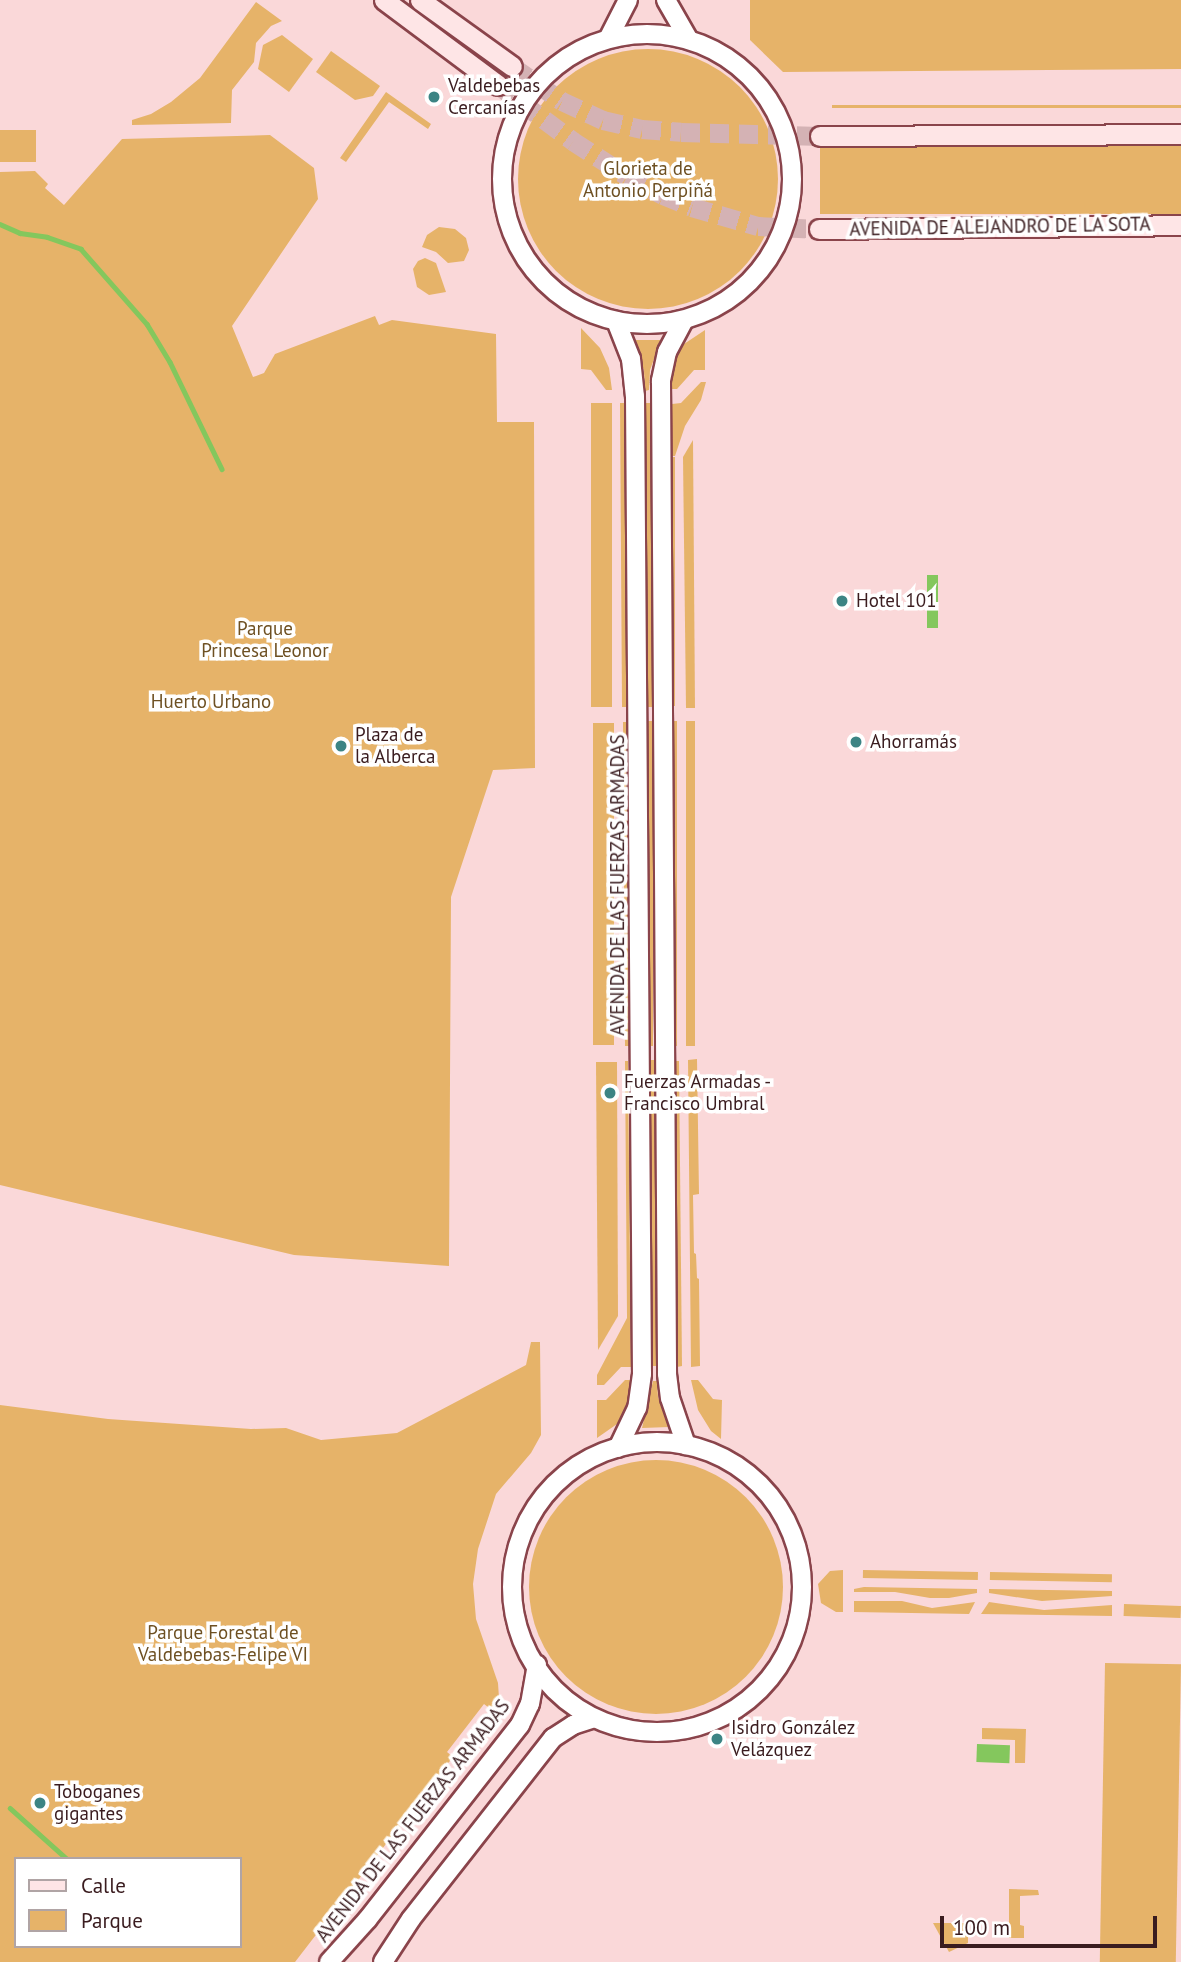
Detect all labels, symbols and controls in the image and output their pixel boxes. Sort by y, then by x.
place label: Valdebebas Cercanías [448,75,540,119]
marker: Valdebebas Cercanías [426,89,442,105]
park label: Glorieta de Antonio Perpiñá [583,158,713,202]
street label: AVENIDA DE ALEJANDRO DE LA SOTA [848,213,1152,241]
place label: Hotel 101 [856,590,937,612]
marker: Hotel 101 [834,593,850,609]
park label: Parque Princesa Leonor [201,618,329,662]
park label: Huerto Urbano [151,691,271,713]
place label: Plaza de la Alberca [355,724,436,768]
place label: Ahorramás [870,731,957,753]
street label: AVENIDA DE LAS FUERZAS ARMADAS [607,734,629,1036]
marker: Ahorramás [848,734,864,750]
marker: Plaza de la Alberca [333,738,349,754]
place label: Fuerzas Armadas - Francisco Umbral [624,1071,773,1115]
marker: Fuerzas Armadas - Francisco Umbral [602,1085,618,1101]
park label: Parque Forestal de Valdebebas-Felipe VI [138,1622,308,1666]
street label: AVENIDA DE LAS FUERZAS ARMADAS [311,1695,515,1947]
place label: Isidro González Velázquez [731,1717,855,1761]
marker: Isidro González Velázquez [709,1731,725,1747]
place label: Toboganes gigantes [54,1781,140,1825]
marker: Toboganes gigantes [32,1795,48,1811]
legend [14,1857,242,1948]
text: Calle [81,1872,126,1899]
scale bar [943,1902,1160,1946]
text: Parque [81,1907,143,1934]
text: 100 m [953,1914,1010,1941]

